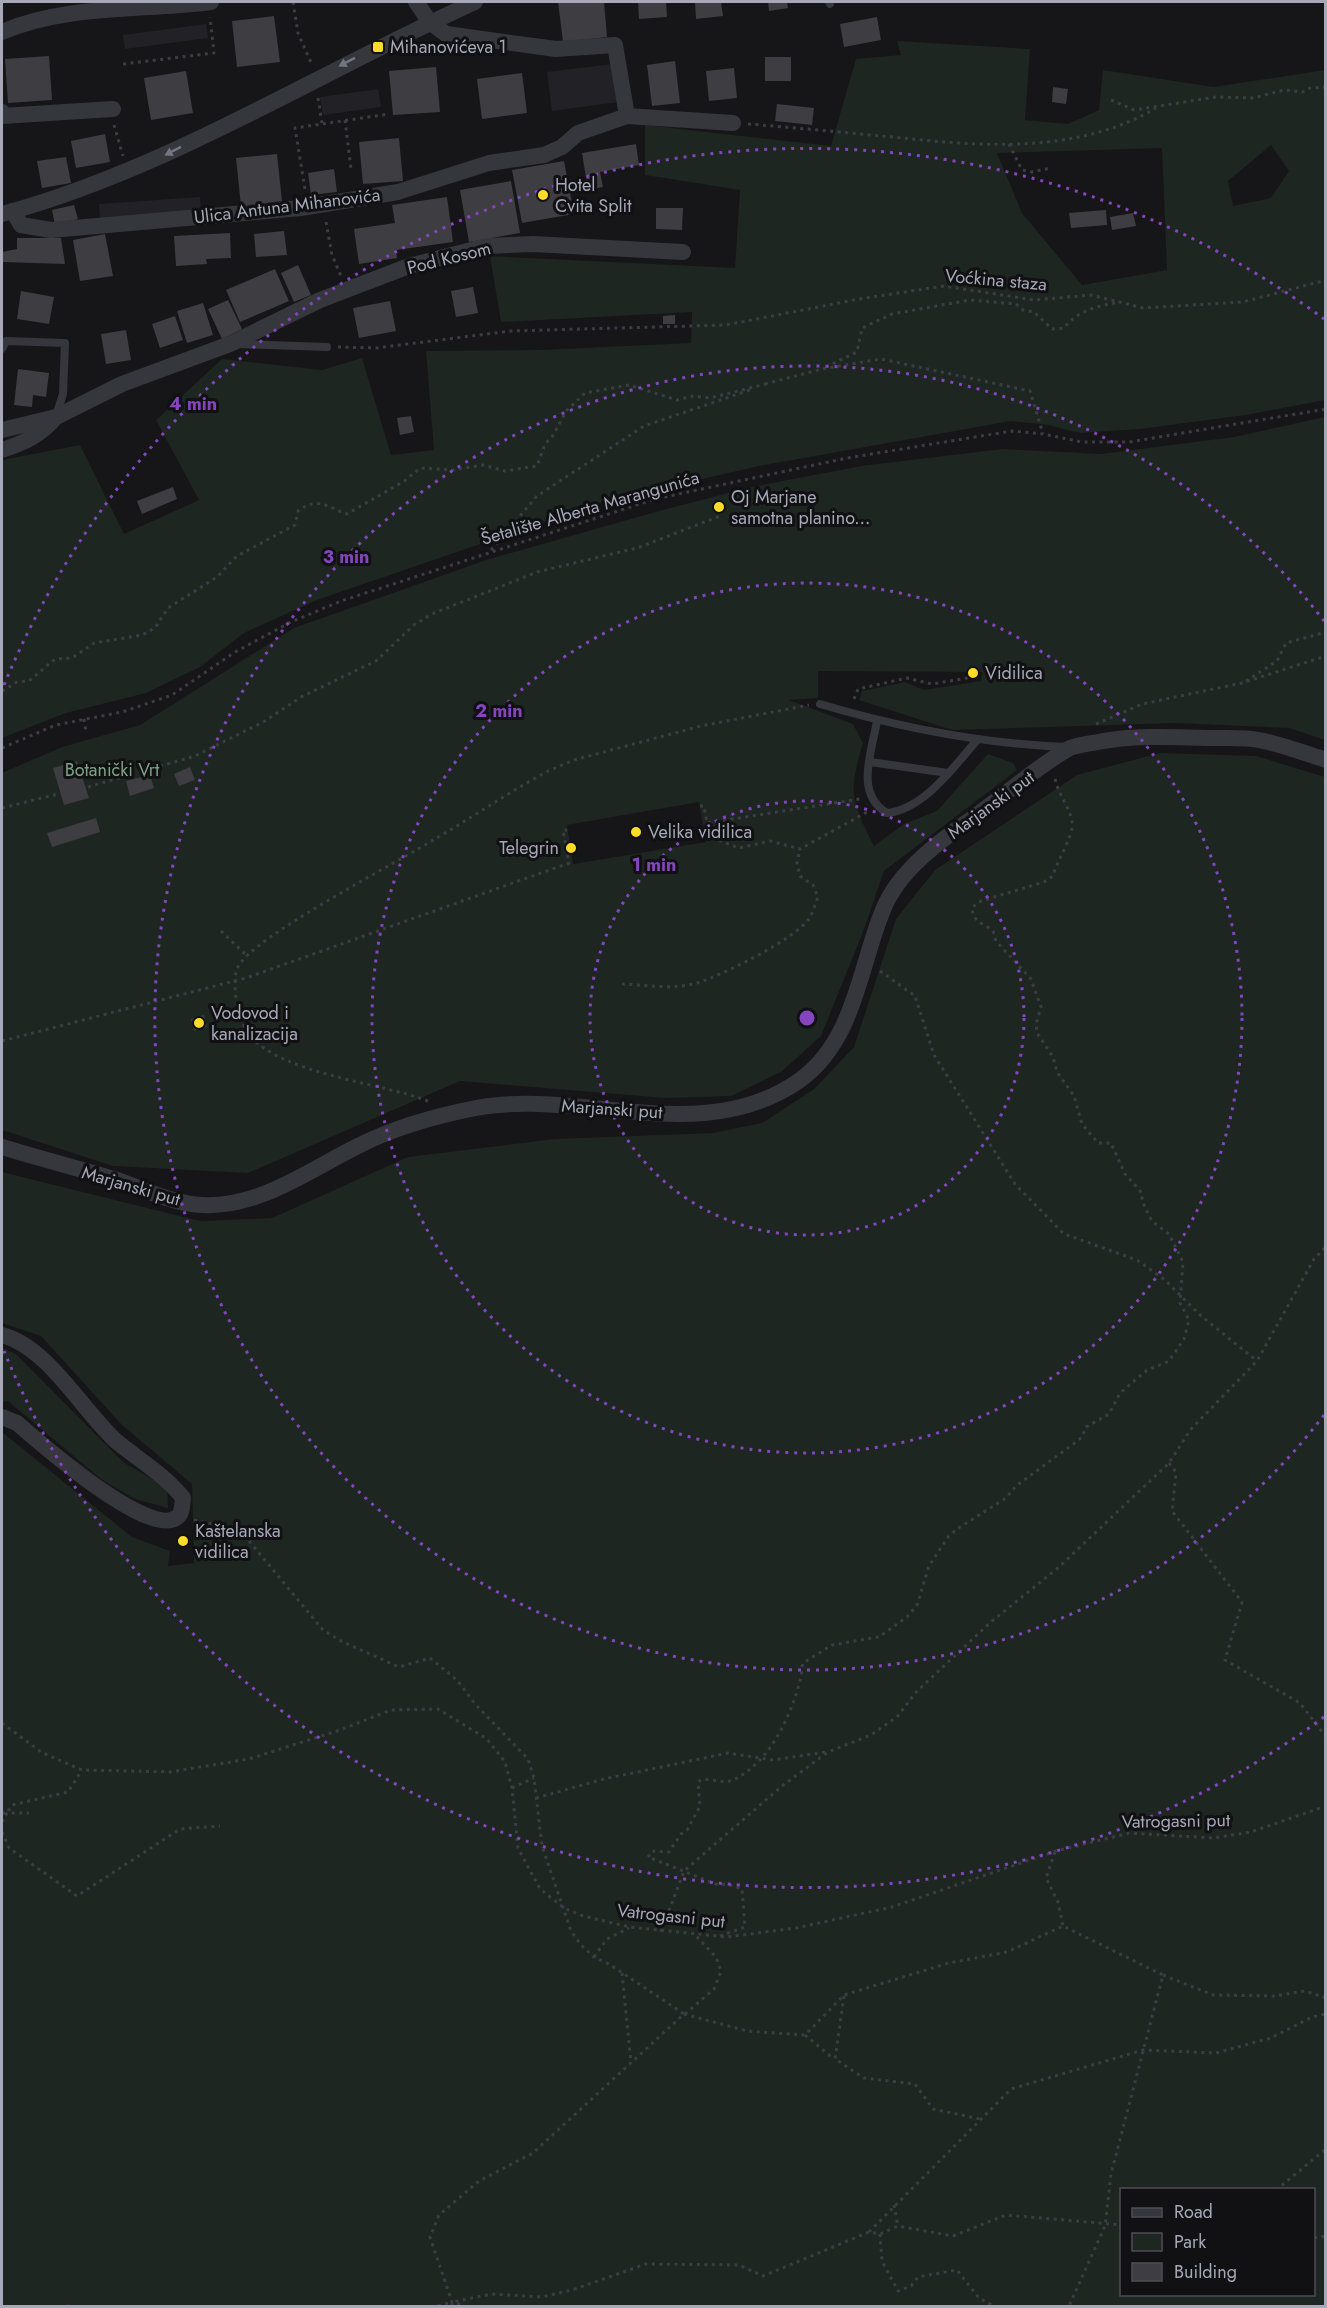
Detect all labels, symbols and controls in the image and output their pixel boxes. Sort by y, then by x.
place label: Mihanovićeva 1 [390,34,507,60]
marker: Mihanovićeva 1 [371,40,385,54]
one-way arrow [338,58,355,67]
one-way arrow [164,146,181,156]
place label: Hotel Cvita Split [555,172,632,219]
street label: Ulica Antuna Mihanovića [192,182,382,230]
marker: Hotel Cvita Split [536,188,550,202]
street label: Pod Kosom [404,235,494,281]
street label: Voćkina staza [944,263,1048,297]
text: 4 min [169,391,217,417]
street label: Šetalište Alberta Marangunića [478,464,702,552]
place label: Oj Marjane samotna planino... [731,484,870,531]
marker: Oj Marjane samotna planino... [712,500,726,514]
text: 3 min [323,544,369,570]
place label: Vidilica [985,660,1043,686]
marker: Vidilica [966,666,980,680]
text: 2 min [475,698,523,724]
park label: Botanički Vrt [65,757,160,783]
street label: Marjanski put [942,764,1040,845]
place label: Velika vidilica [648,819,752,845]
marker: Velika vidilica [629,825,643,839]
place label: Telegrin [499,835,559,861]
marker: Telegrin [564,841,578,855]
text: 1 min [632,852,676,878]
place label: Vodovod i kanalizacija [211,1000,298,1047]
centre of rings [797,1008,817,1028]
marker: Vodovod i kanalizacija [192,1016,206,1030]
street label: Marjanski put [561,1092,664,1126]
street label: Marjanski put [79,1160,184,1213]
place label: Kaštelanska vidilica [195,1518,281,1565]
marker: Kaštelanska vidilica [176,1534,190,1548]
street label: Vatrogasni put [1122,1807,1231,1835]
street label: Vatrogasni put [616,1897,727,1935]
legend [1120,2188,1315,2296]
text: Road [1174,2199,1213,2225]
text: Park [1174,2229,1206,2255]
text: Building [1174,2259,1237,2285]

